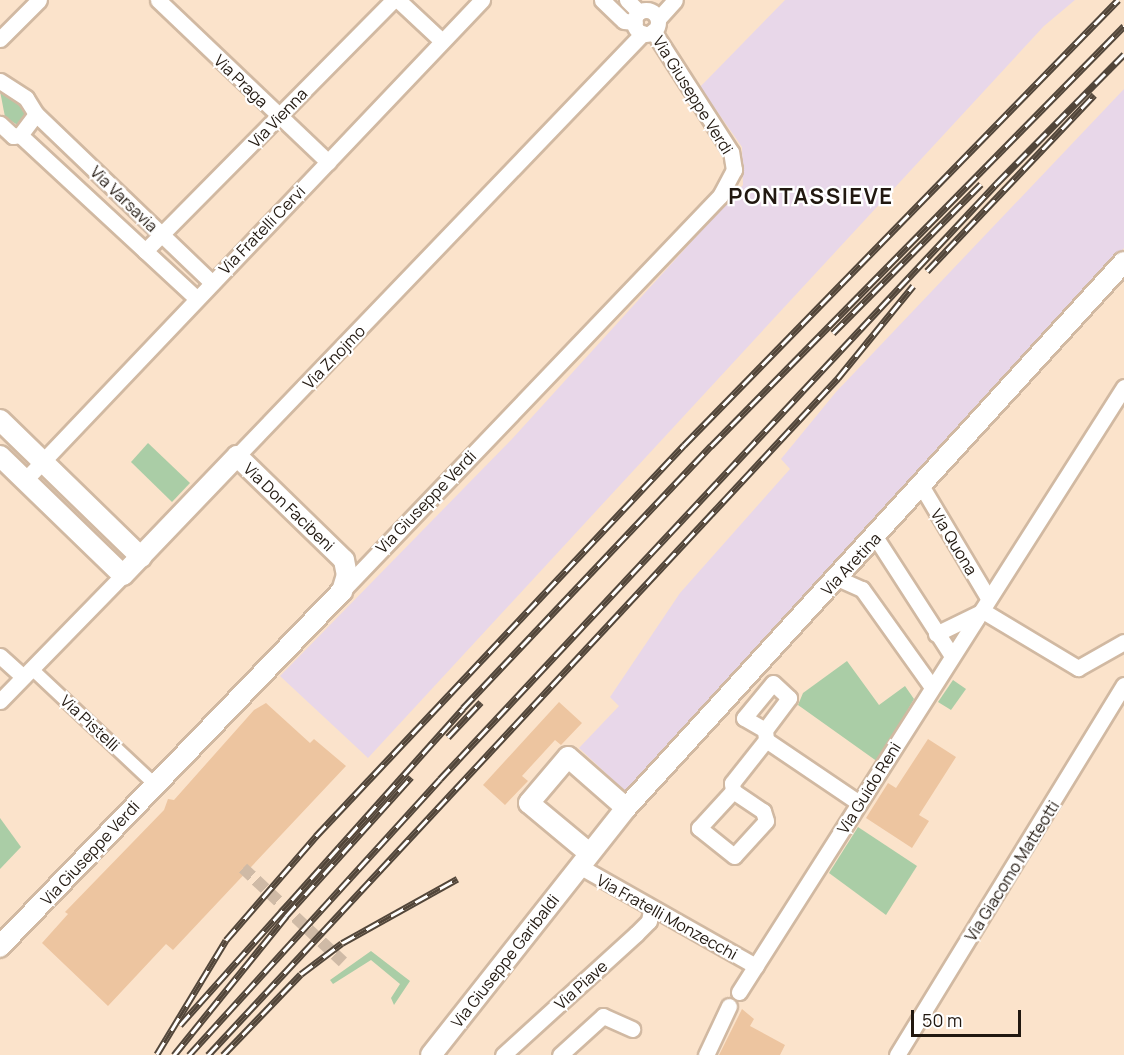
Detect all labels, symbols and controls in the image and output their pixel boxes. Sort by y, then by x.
street label: Via Giuseppe Verdi [649,32,737,158]
street label: Via Praga [210,51,272,111]
street label: Via Vienna [245,84,311,152]
street label: Via Varsavia [86,162,162,236]
street label: Via Fratelli Cervi [215,182,309,278]
district label: PONTASSIEVE [728,184,894,210]
street label: Via Znojmo [299,321,369,393]
street label: Via Giuseppe Verdi [372,447,480,557]
street label: Via Don Facibeni [240,459,338,555]
street label: Via Quona [927,505,981,579]
street label: Via Aretina [817,529,885,599]
street label: Via Pistelli [57,691,123,755]
street label: Via Guido Reni [833,739,905,837]
street label: Via Giuseppe Verdi [37,797,143,909]
street label: Via Giacomo Matteotti [961,797,1063,945]
street label: Via Fratelli Monzecchi [593,870,741,964]
street label: Via Giuseppe Garibaldi [447,891,563,1031]
street label: Via Piave [551,956,611,1014]
scale bar [914,998,1024,1036]
text: 50 m [922,1008,962,1032]

